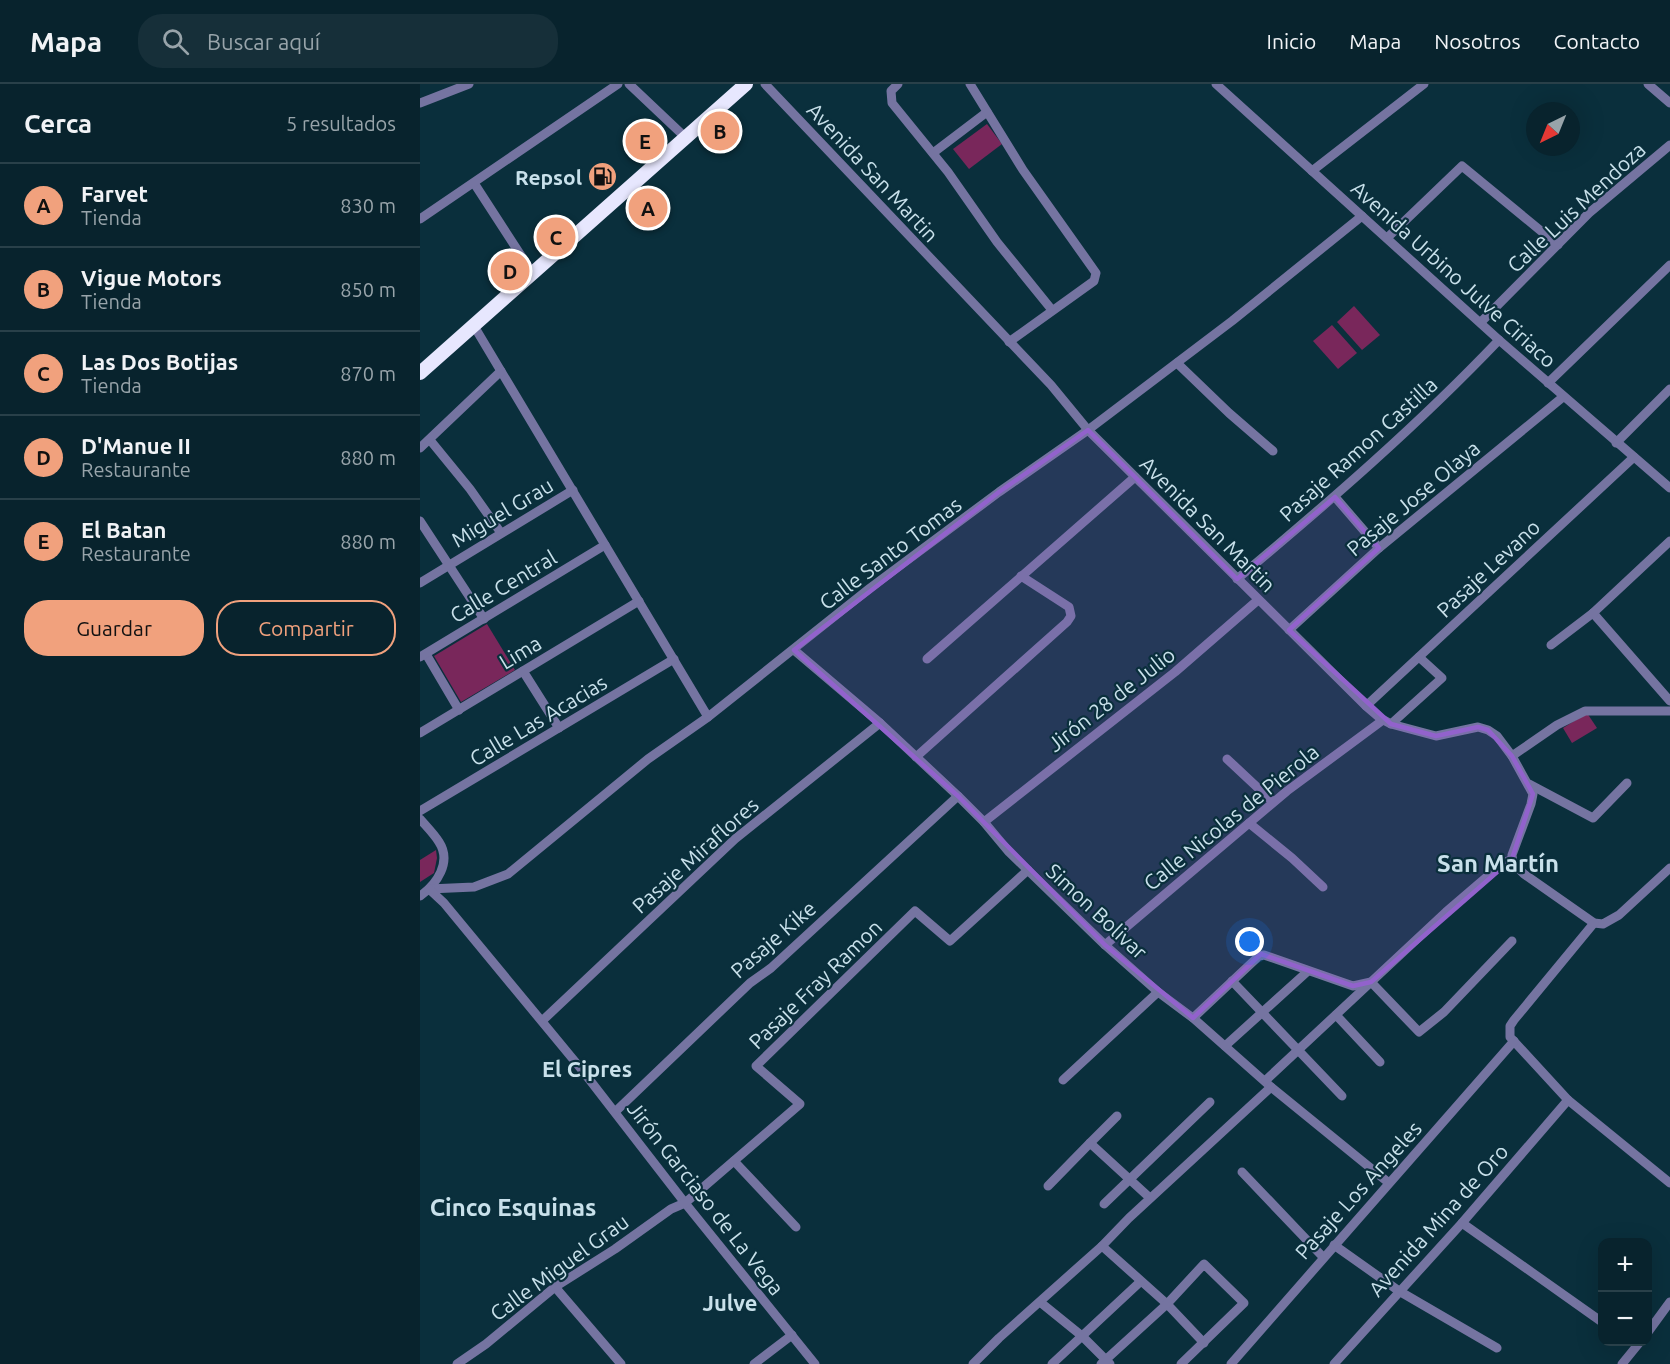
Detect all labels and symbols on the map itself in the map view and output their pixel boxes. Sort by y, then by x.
street label: Avenida San Martin [802,98,944,246]
north arrow [1526,102,1580,156]
pin: B [700,108,740,154]
pin: E [626,118,664,164]
street label: Calle Luis Mendoza [1502,137,1650,277]
fuel station icon: Repsol [587,161,619,193]
place label: Repsol [515,165,582,189]
street label: Avenida Urbino Julve Ciriaco [1347,176,1561,372]
pin: A [628,186,668,230]
pin: C [536,214,576,260]
pin: D [490,248,530,294]
street label: Pasaje Ramon Castilla [1274,372,1442,526]
street label: Pasaje Jose Olaya [1342,435,1484,561]
street label: Avenida San Martin [1135,451,1281,597]
street label: Miguel Grau [447,472,557,552]
street label: Calle Santo Tomas [814,492,966,614]
street label: Pasaje Levano [1431,514,1545,622]
street label: Calle Central [445,545,561,627]
street label: Lima [495,630,545,674]
street label: Jirón 28 de Julio [1043,642,1179,756]
street label: Calle Las Acacias [465,670,611,770]
street label: Calle Nicolas de Pierola [1139,739,1323,895]
street label: Pasaje Miraflores [627,792,763,918]
district label: San Martín [1437,850,1559,877]
street label: Simon Bolivar [1042,858,1152,964]
street label: Pasaje Kike [726,896,820,982]
street label: Pasaje Fray Ramon [744,915,886,1053]
your location [1235,927,1264,956]
district label: El Cipres [542,1056,632,1081]
street label: Jirón Garciaso de La Vega [623,1096,789,1300]
street label: Pasaje Los Angeles [1290,1116,1426,1264]
street label: Avenida Mina de Oro [1363,1139,1513,1301]
district label: Cinco Esquinas [430,1194,596,1221]
street label: Calle Miguel Grau [485,1209,633,1325]
district label: Julve [703,1290,758,1315]

